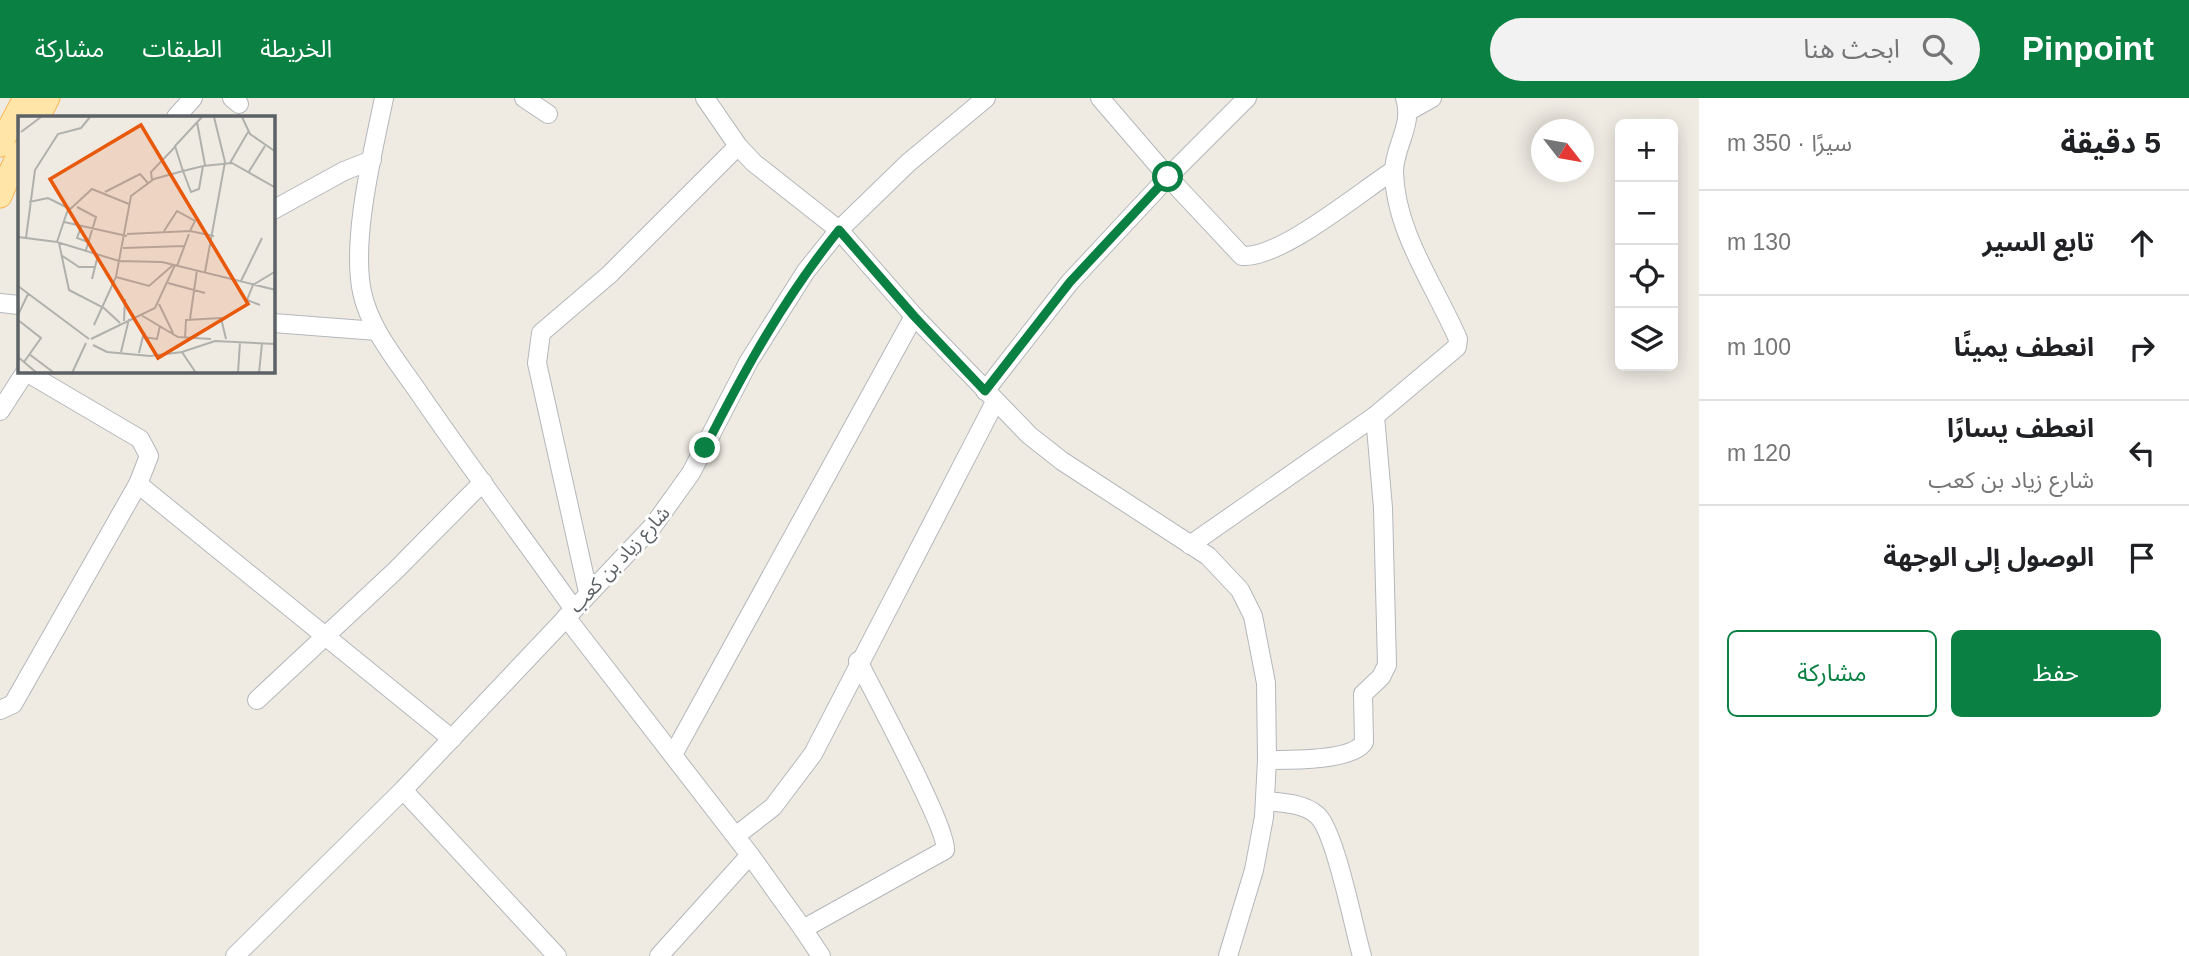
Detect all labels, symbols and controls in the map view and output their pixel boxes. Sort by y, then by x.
search box [1490,18,1980,81]
icon: search [1918,30,1956,68]
text: Pinpoint [2022,30,2154,67]
text: ابحث هنا [1803,34,1900,64]
text: مشاركة [35,35,104,62]
text: الطبقات [142,35,222,62]
text: الخريطة [260,35,332,62]
inset map [18,116,275,373]
north arrow [1531,119,1594,182]
map controls [1615,119,1678,371]
button: + [1615,119,1678,182]
text: 5 دقيقة [2060,126,2161,159]
text: سيرًا · 350 m [1727,130,1852,156]
route start [1152,161,1183,192]
button: − [1615,182,1678,245]
icon: ahead [2123,224,2161,262]
text: تابع السير [1982,227,2094,257]
text: 130 m [1727,229,1791,255]
button: locate [1615,245,1678,308]
button: layers [1615,308,1678,371]
icon: right [2123,329,2161,367]
text: انعطف يمينًا [1954,332,2094,362]
text: 100 m [1727,334,1791,360]
text: انعطف يسارًا [1947,413,2094,443]
route end [689,432,720,463]
icon: left [2123,434,2161,472]
text: 120 m [1727,440,1791,466]
text: شارع زياد بن كعب [1928,467,2094,493]
street label: شارع زياد بن كعب [565,502,676,619]
icon: arrive [2123,539,2161,577]
text: الوصول إلى الوجهة [1883,542,2094,572]
button: مشاركة [1727,630,1937,717]
button: حفظ [1951,630,2161,717]

